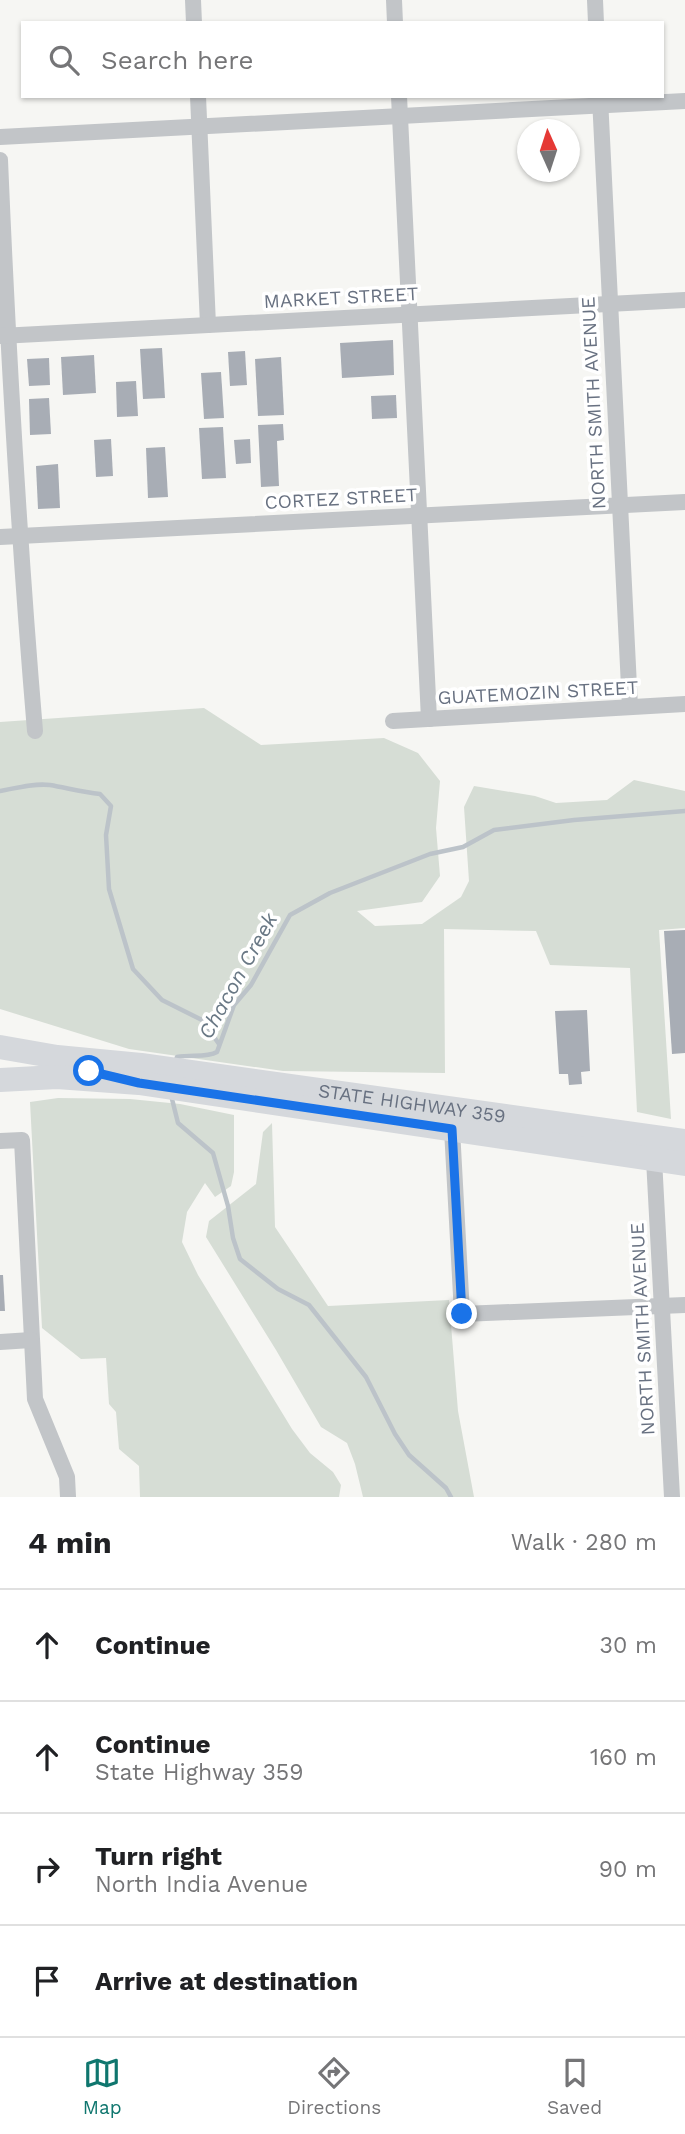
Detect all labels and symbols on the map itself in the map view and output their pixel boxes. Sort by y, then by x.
north arrow [517,119,580,182]
street label: MARKET STREET [263,282,419,313]
street label: NORTH SMITH AVENUE [576,296,611,510]
street label: CORTEZ STREET [264,483,418,514]
street label: GUATEMOZIN STREET [437,676,639,709]
water label: Chacon Creek [193,908,283,1043]
route start [73,1055,104,1086]
street label: STATE HIGHWAY 359 [317,1079,507,1128]
street label: NORTH SMITH AVENUE [625,1222,660,1436]
route end [446,1298,477,1329]

